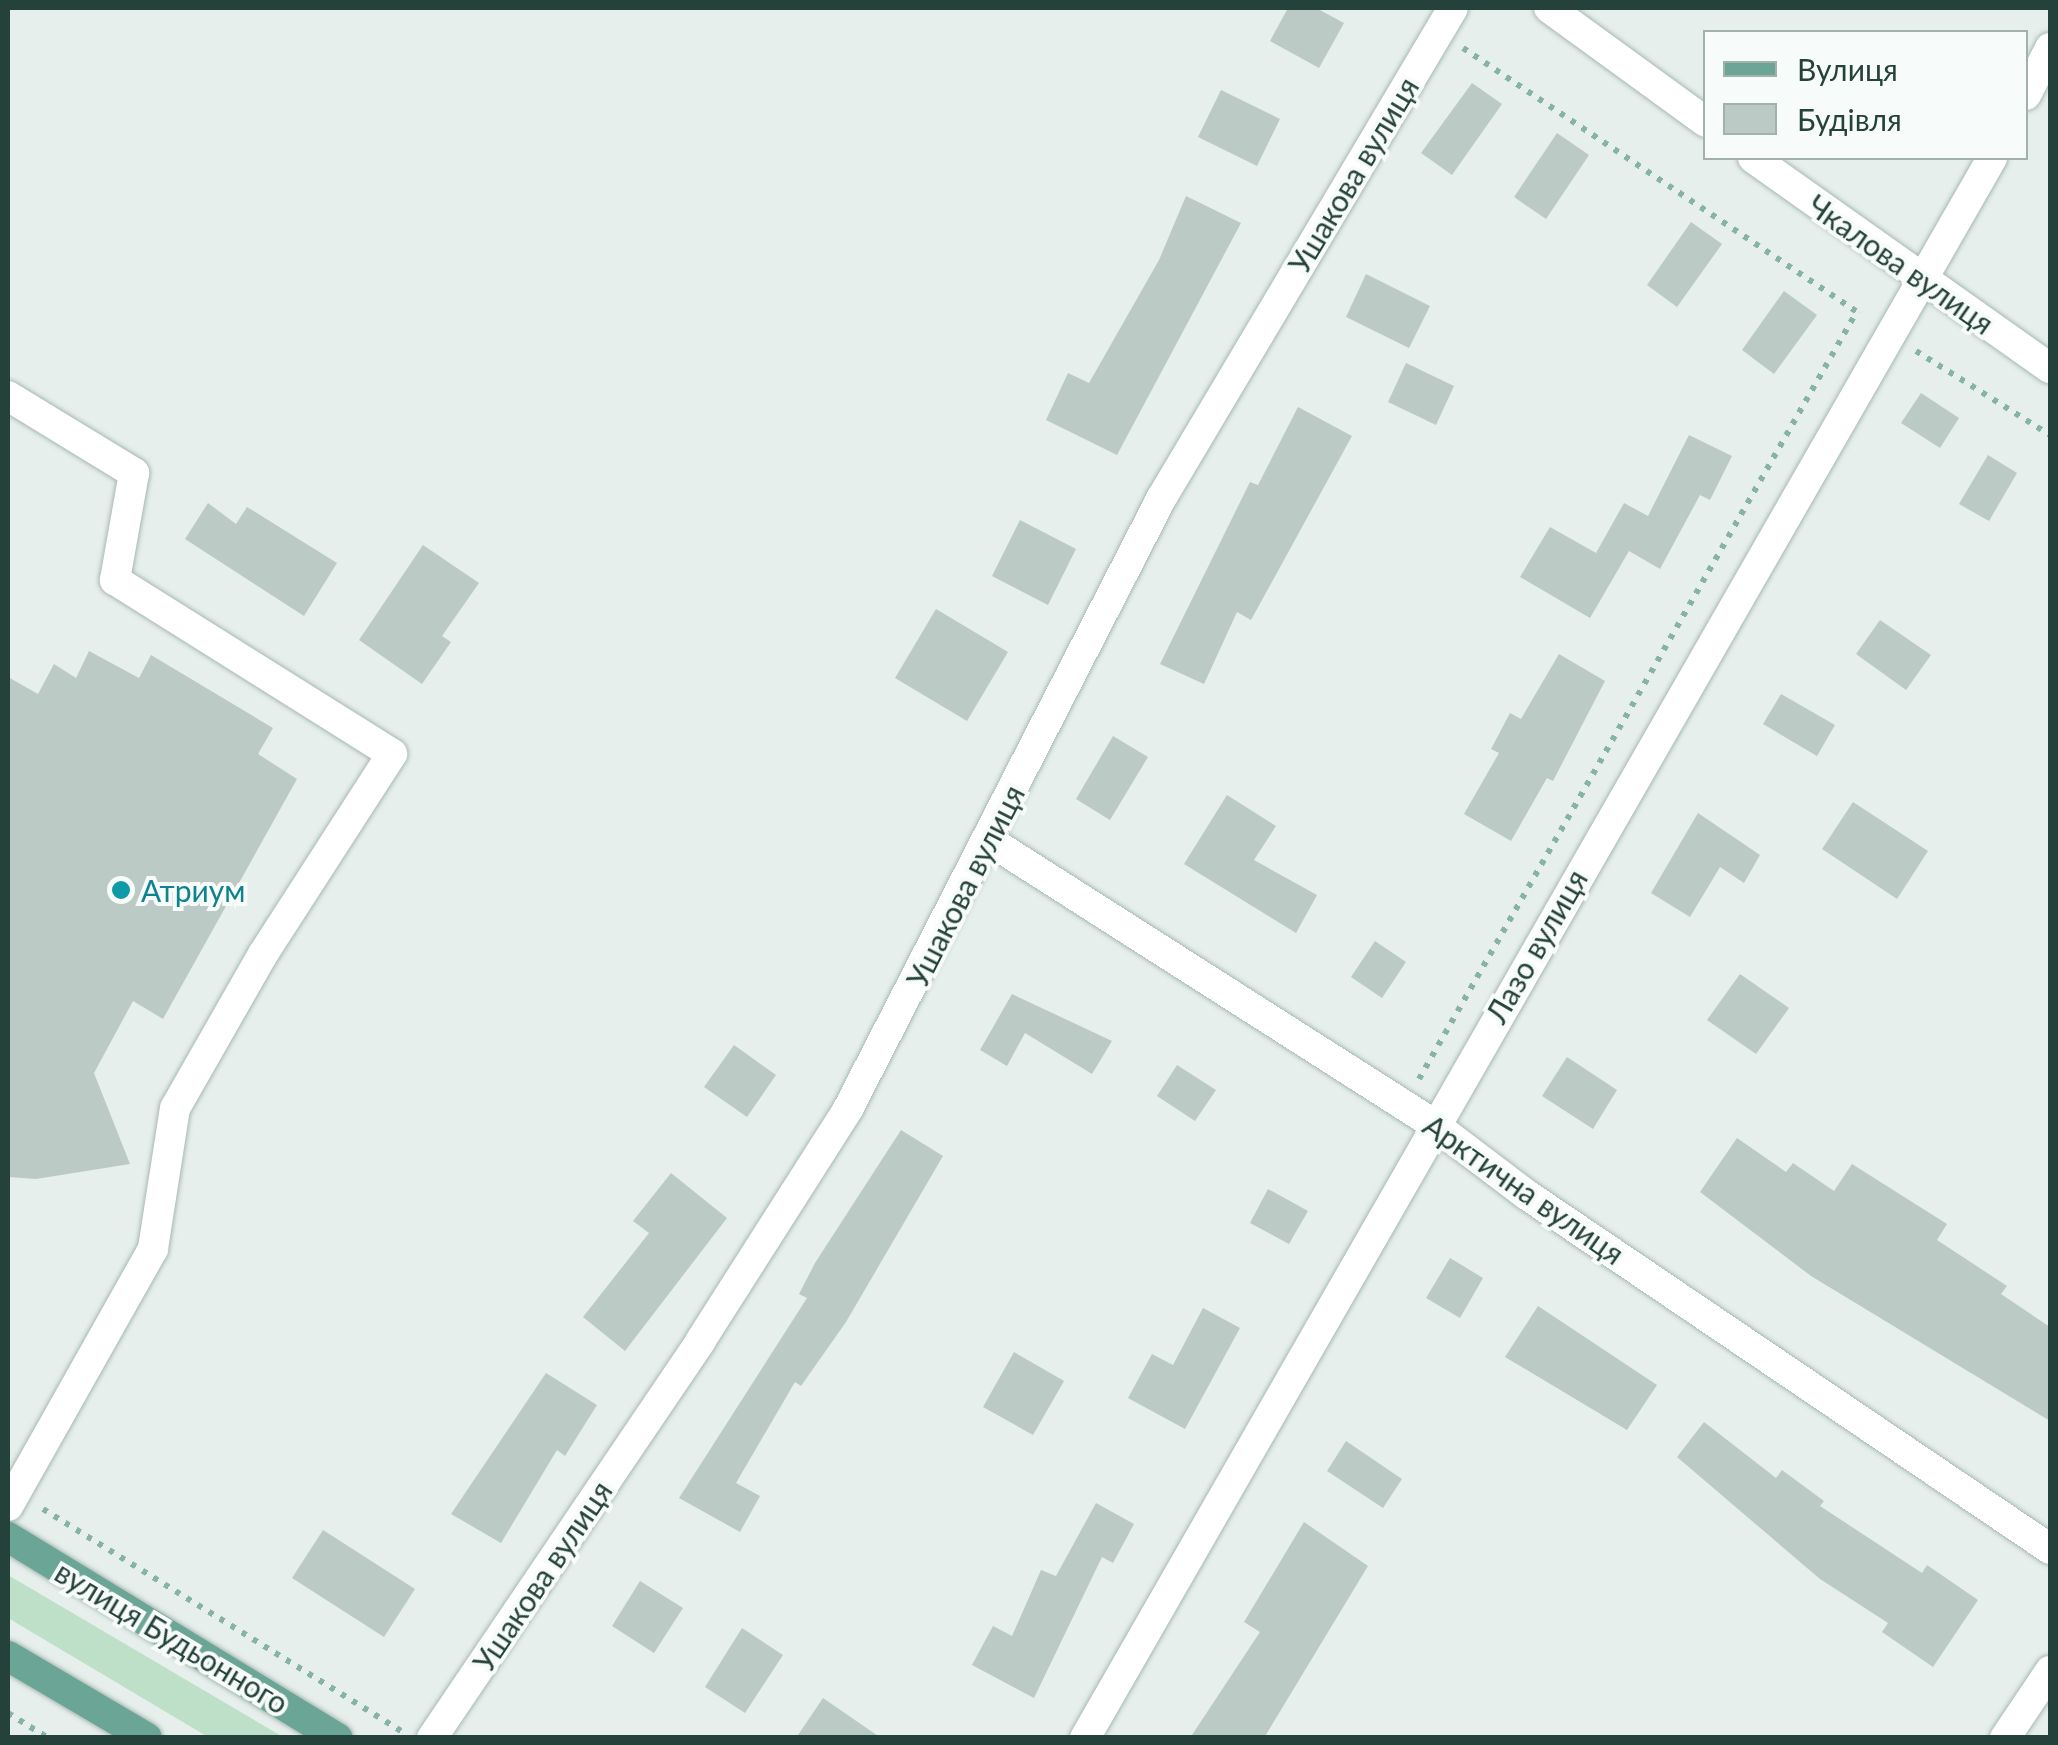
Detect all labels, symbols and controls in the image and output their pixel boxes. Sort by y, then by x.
legend [1703,30,2028,160]
text: Вулиця [1797,51,1898,87]
street label: Ушакова вулиця [1280,71,1426,279]
text: Будівля [1797,101,1902,137]
street label: Чкалова вулиця [1801,187,2001,341]
street label: Ушакова вулиця [899,779,1031,993]
street label: Лазо вулиця [1478,863,1594,1029]
place label: Атриум [141,872,245,908]
marker: Атриум [110,879,132,901]
street label: Арктична вулиця [1417,1107,1631,1271]
street label: Ушакова вулиця [465,1474,619,1678]
street label: вулиця Будьонного [49,1553,295,1721]

